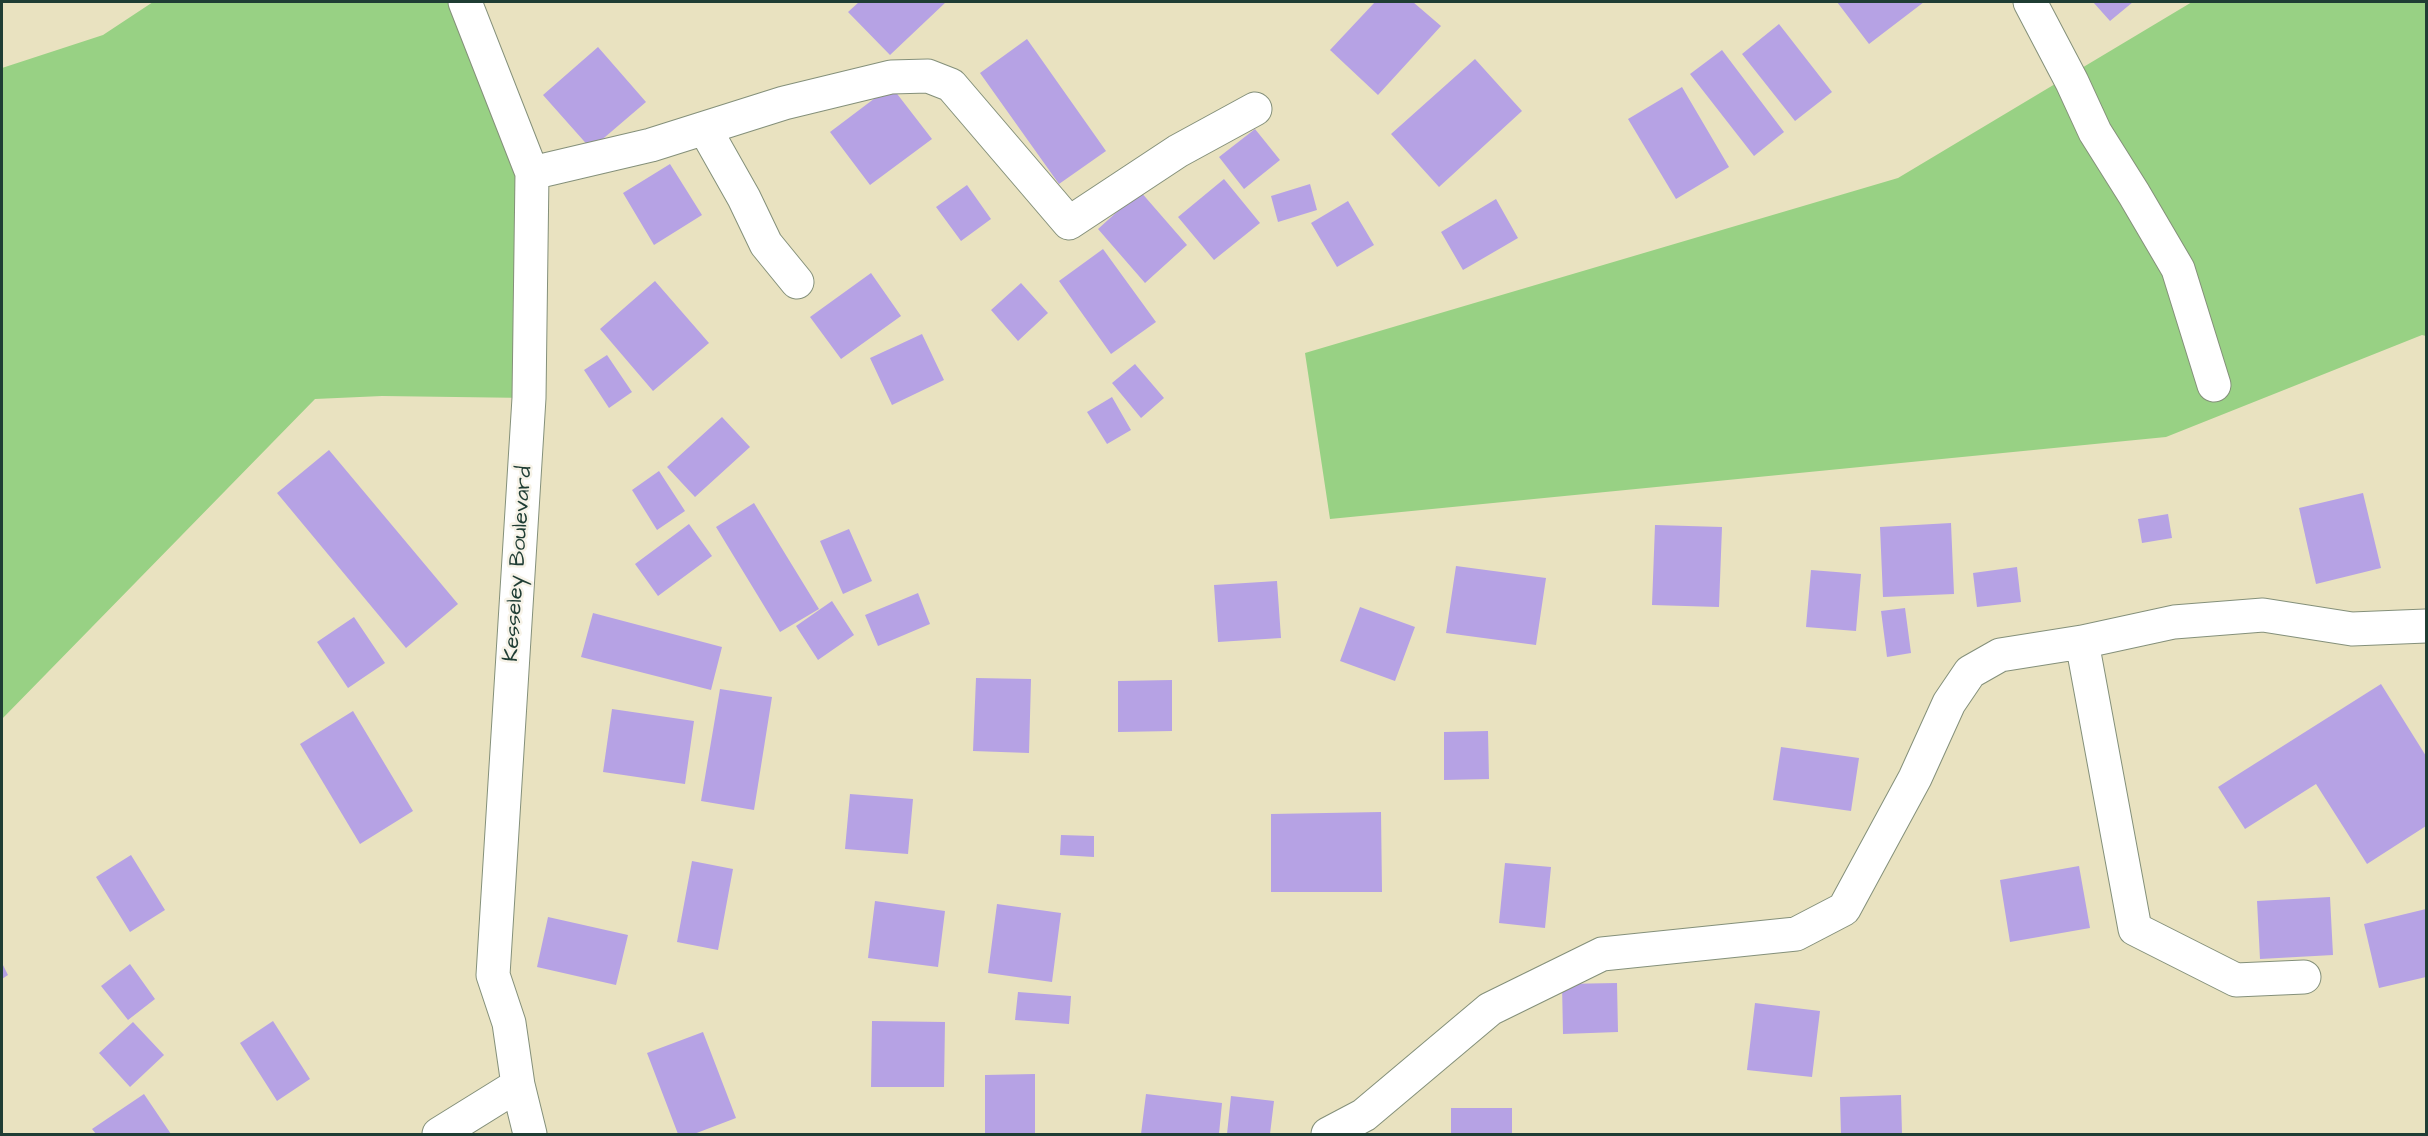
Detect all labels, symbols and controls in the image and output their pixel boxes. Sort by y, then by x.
street label: Kesseley Boulevard [499,465,539,663]

